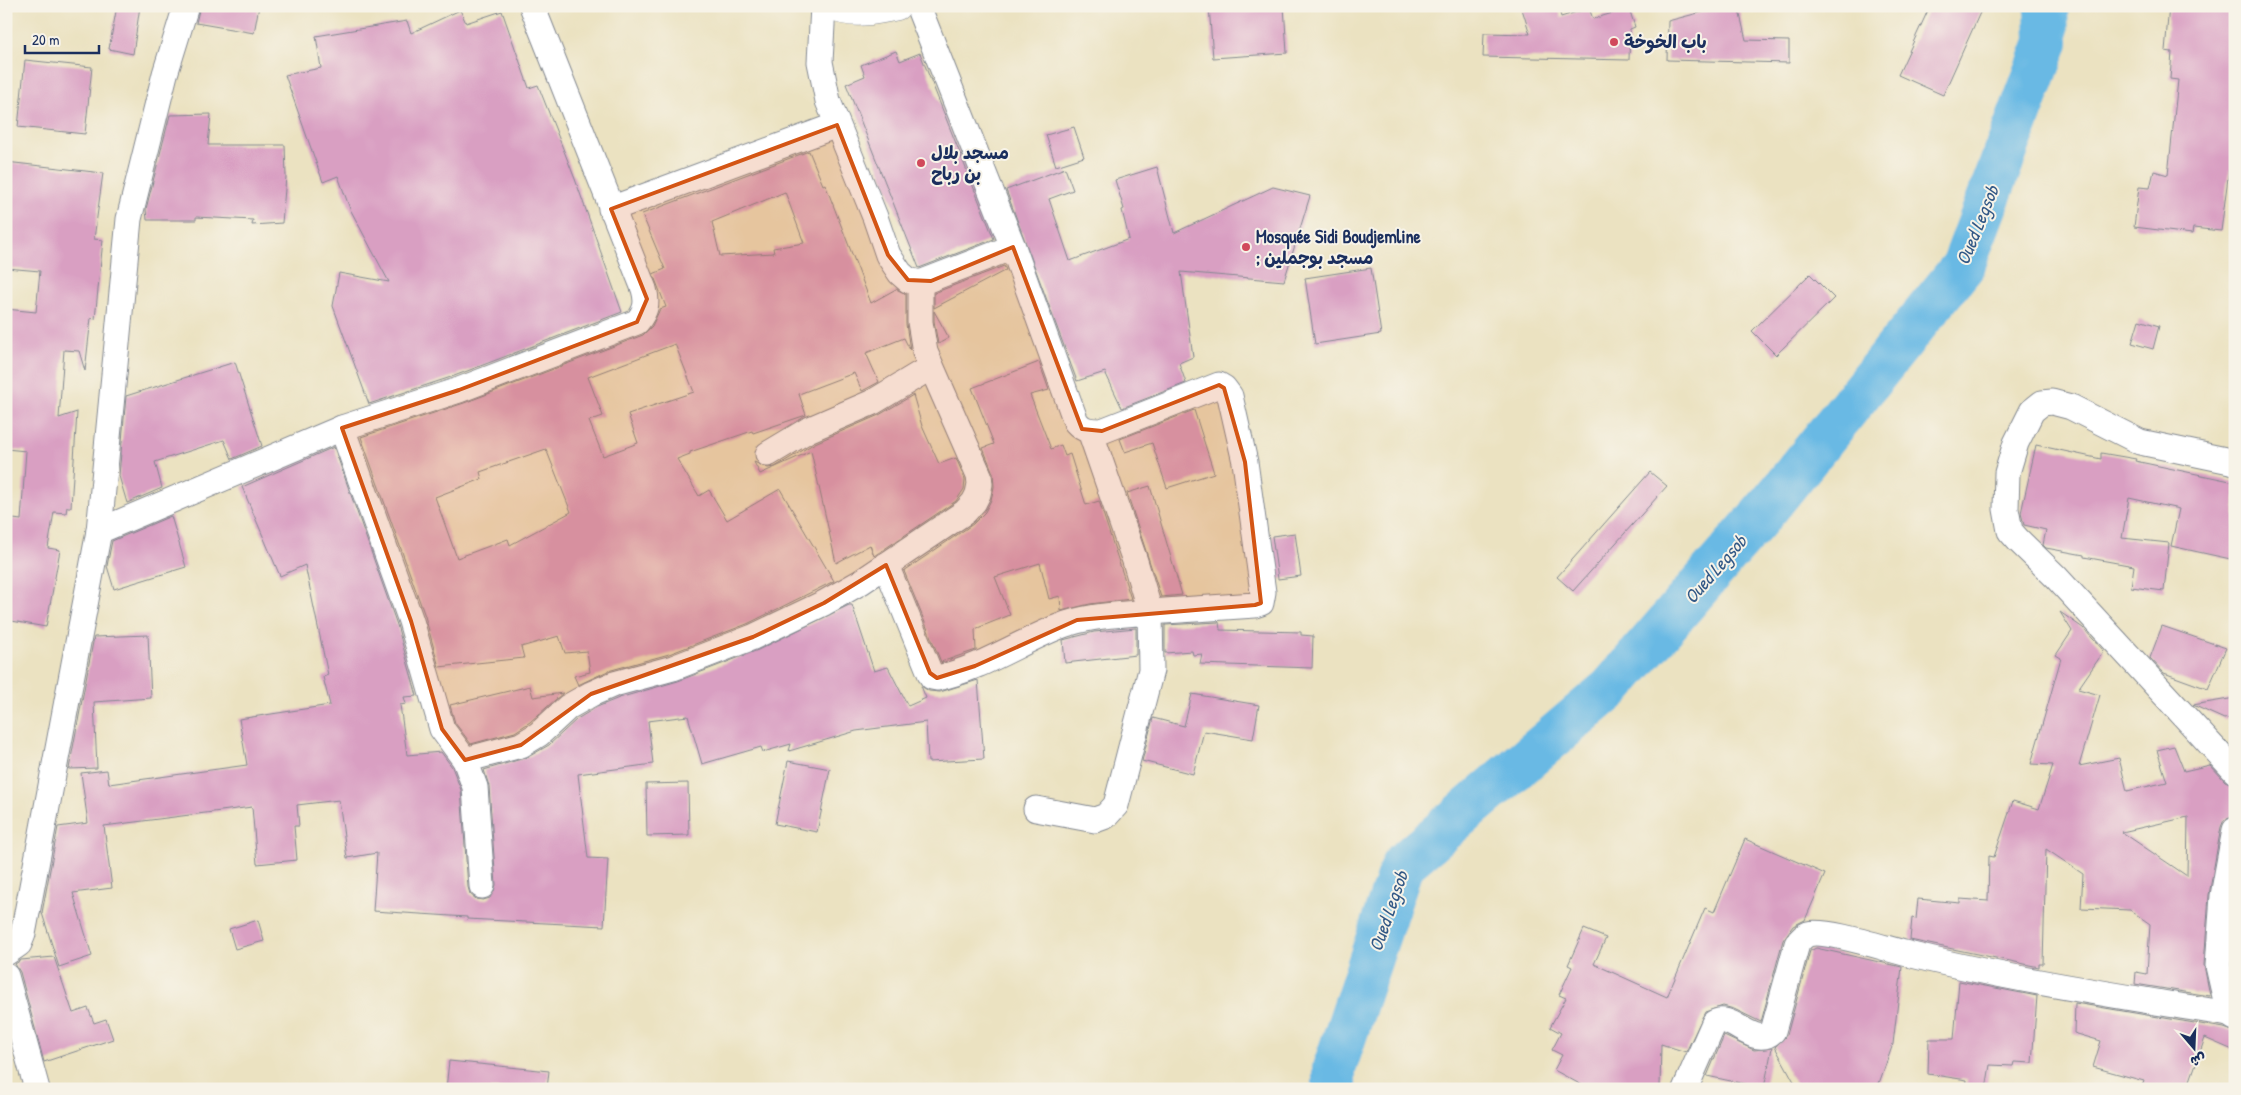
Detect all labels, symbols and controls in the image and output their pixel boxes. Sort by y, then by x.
scale bar [25,22,99,54]
text: 20 m [32,29,59,50]
place label: باب الخوخة [1624,29,1707,54]
marker: باب الخوخة [1608,36,1620,48]
place label: مسجد بلال بن رباح [931,140,1009,186]
marker: مسجد بلال بن رباح [915,157,927,169]
water label: Oued Legsob [1949,180,2005,269]
place label: Mosquée Sidi Boudjemline ; مسجد بوجملين [1256,224,1422,270]
marker: Mosquée Sidi Boudjemline ; مسجد بوجملين [1240,241,1252,253]
water label: Oued Legsob [1678,528,1753,609]
water label: Oued Legsob [1362,866,1414,955]
north arrow [2168,1022,2218,1072]
text: ش [2188,1049,2209,1072]

